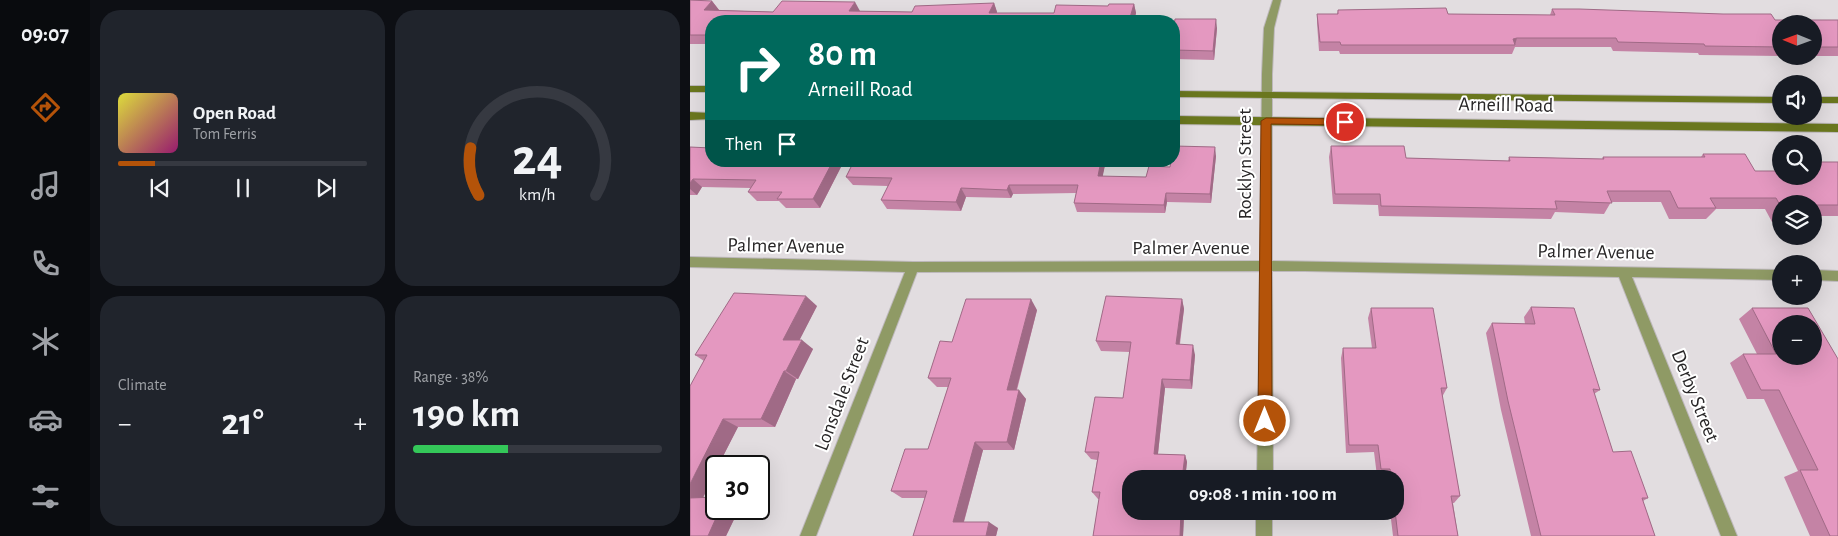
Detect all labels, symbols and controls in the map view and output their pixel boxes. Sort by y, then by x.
north arrow [1772,15,1822,65]
map controls [1772,15,1822,365]
text: 09:07 [21,23,69,45]
icon: right [725,35,790,100]
text: 80 m [808,37,877,72]
button: sound [1772,75,1822,125]
text: Arneill Road [808,78,913,100]
icon: directions [28,90,63,125]
street label: Arneill Road [1458,94,1554,116]
pin [1324,101,1366,143]
text: Open Road [193,104,276,123]
street label: Rocklyn Street [1235,108,1255,220]
icon: arrive [1331,108,1359,136]
text: Tom Ferris [193,126,257,142]
icon: arrive [773,130,801,158]
text: 24 [512,132,563,184]
text: Then [725,135,763,154]
button: search [1772,135,1822,185]
icon: music [28,168,63,203]
icon: previous [146,174,174,202]
icon: pause [229,174,257,202]
icon: next [312,174,340,202]
text: km/h [519,186,556,204]
button: layers [1772,195,1822,245]
street label: Palmer Avenue [727,235,845,257]
street label: Palmer Avenue [1132,238,1250,258]
street label: Palmer Avenue [1537,241,1655,263]
icon: phone [28,246,63,281]
button: + [1772,255,1822,305]
button: − [1772,315,1822,365]
icon: climate [28,324,63,359]
street label: Lonsdale Street [811,334,873,453]
street label: Derby Street [1667,347,1723,446]
text: Range · 38% [413,369,489,385]
text: Climate [118,377,167,393]
position arrow [1238,394,1290,446]
text: 190 km [413,396,520,434]
icon: car [28,402,63,437]
text: 21° [221,404,264,442]
text: − [118,410,131,438]
text: + [354,410,367,438]
speed limit sign: 30 [705,455,770,520]
icon: filters [28,479,63,514]
text: 09:08 · 1 min · 100 m [1189,485,1337,504]

